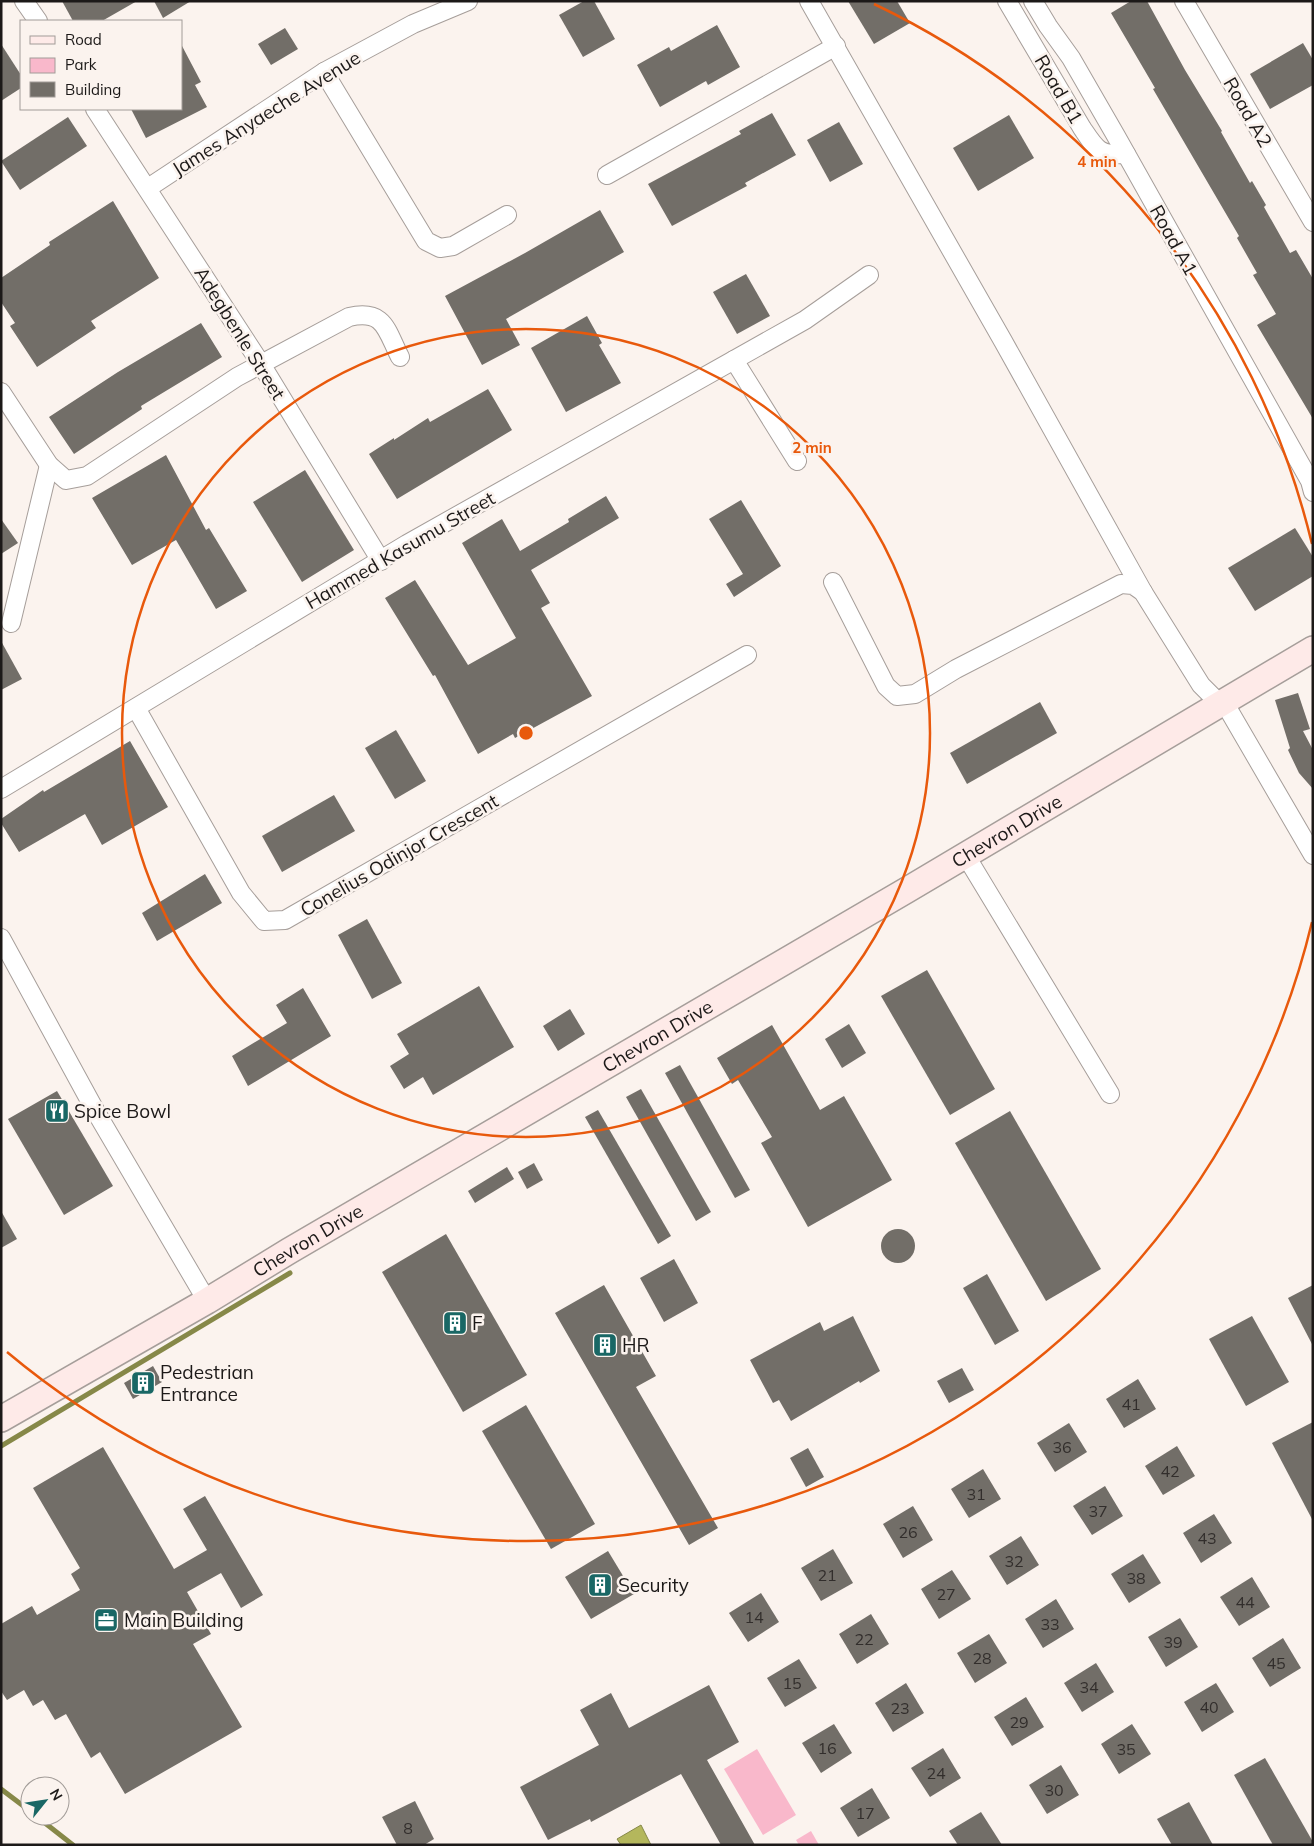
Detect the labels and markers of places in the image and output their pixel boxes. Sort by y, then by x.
centre of rings [517,724,535,742]
restaurant icon: Spice Bowl [44,1098,70,1124]
place label: Spice Bowl [74,1099,171,1123]
building icon: F [442,1310,468,1336]
place label: F [472,1311,483,1335]
building icon: HR [592,1332,618,1358]
place label: HR [622,1333,650,1357]
place label: Pedestrian Entrance [160,1360,254,1406]
building icon: Pedestrian Entrance [130,1370,156,1396]
building icon: Security [587,1572,613,1598]
place label: Security [618,1573,689,1597]
office icon: Main Building [93,1607,119,1633]
place label: Main Building [124,1608,244,1632]

